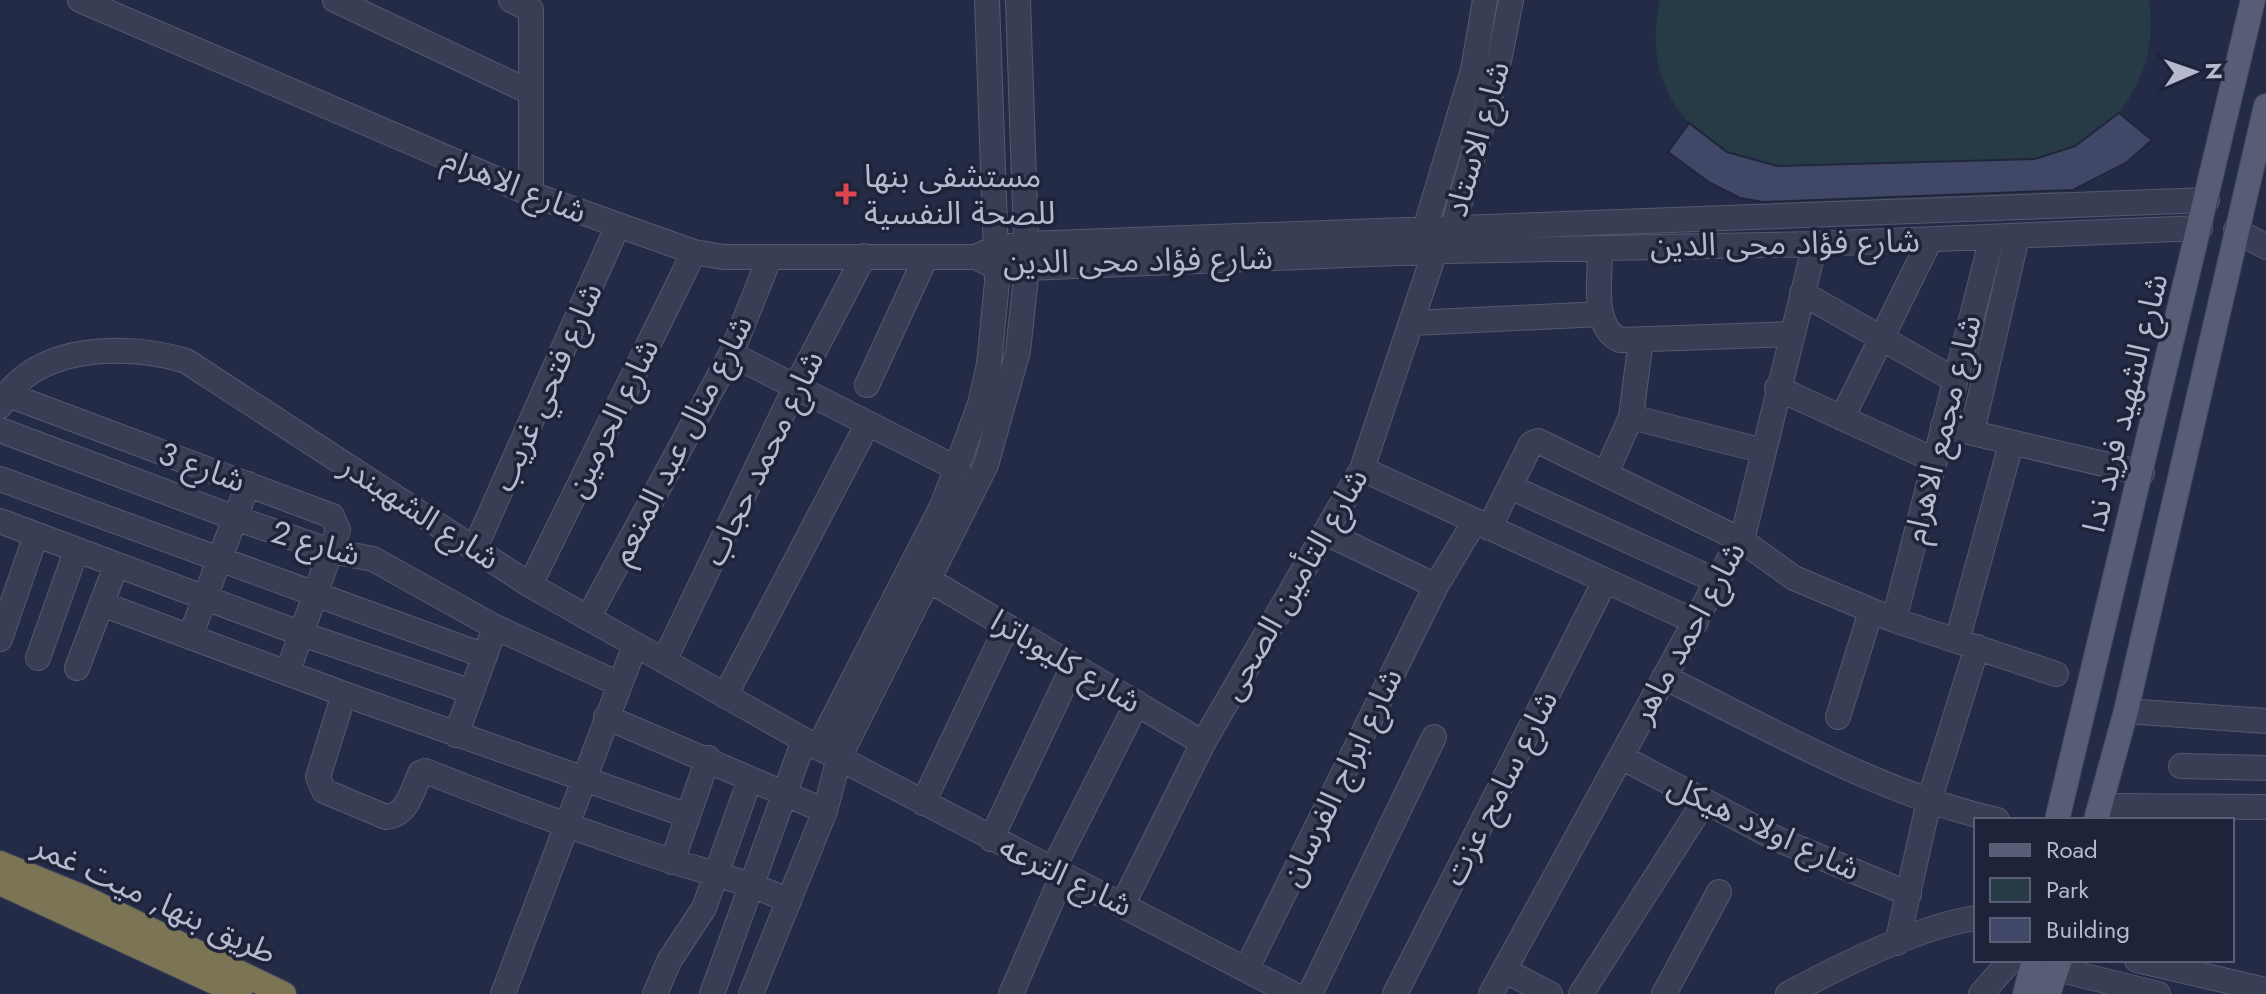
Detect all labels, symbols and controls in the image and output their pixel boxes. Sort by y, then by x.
north arrow [2154,32,2234,112]
street label: شارع الاستاد [1433,56,1522,222]
text: N [2198,62,2230,81]
street label: شارع الاهرام [436,135,594,236]
place label: مستشفى بنها للصحة النفسية [864,153,1055,236]
marker: مستشفى بنها للصحة النفسية [835,183,857,205]
street label: شارع فؤاد محى الدين [1650,218,1920,269]
street label: شارع فؤاد محى الدين [1003,235,1273,286]
street label: شارع الشهيد فريد ندا [2071,269,2180,538]
street label: شارع فتحي غريب [480,275,615,499]
street label: شارع منال عبد المنعم [598,307,765,573]
street label: شارع مجمع الاهرام [1891,310,1994,548]
street label: شارع الحرمين [554,331,671,506]
street label: شارع محمد حجاب [691,342,836,574]
street label: شارع 3 [152,430,252,505]
street label: شارع الشهبندر [330,443,509,582]
street label: شارع التأمين الصحى [1209,459,1380,709]
street label: شارع 2 [266,508,366,578]
street label: شارع احمد ماهر [1619,533,1758,732]
street label: شارع كليوباترا [981,598,1150,725]
street label: شارع ابراج الفرسان [1268,660,1415,894]
street label: شارع سامح عزت [1431,682,1570,894]
street label: شارع اولاد هيكل [1660,762,1868,893]
legend [1974,818,2234,962]
street label: طريق بنها, ميت غمر [25,822,284,976]
street label: شارع الترعه [991,824,1141,929]
text: Road [2046,832,2098,867]
text: Park [2046,872,2089,907]
text: Building [2046,912,2130,947]

